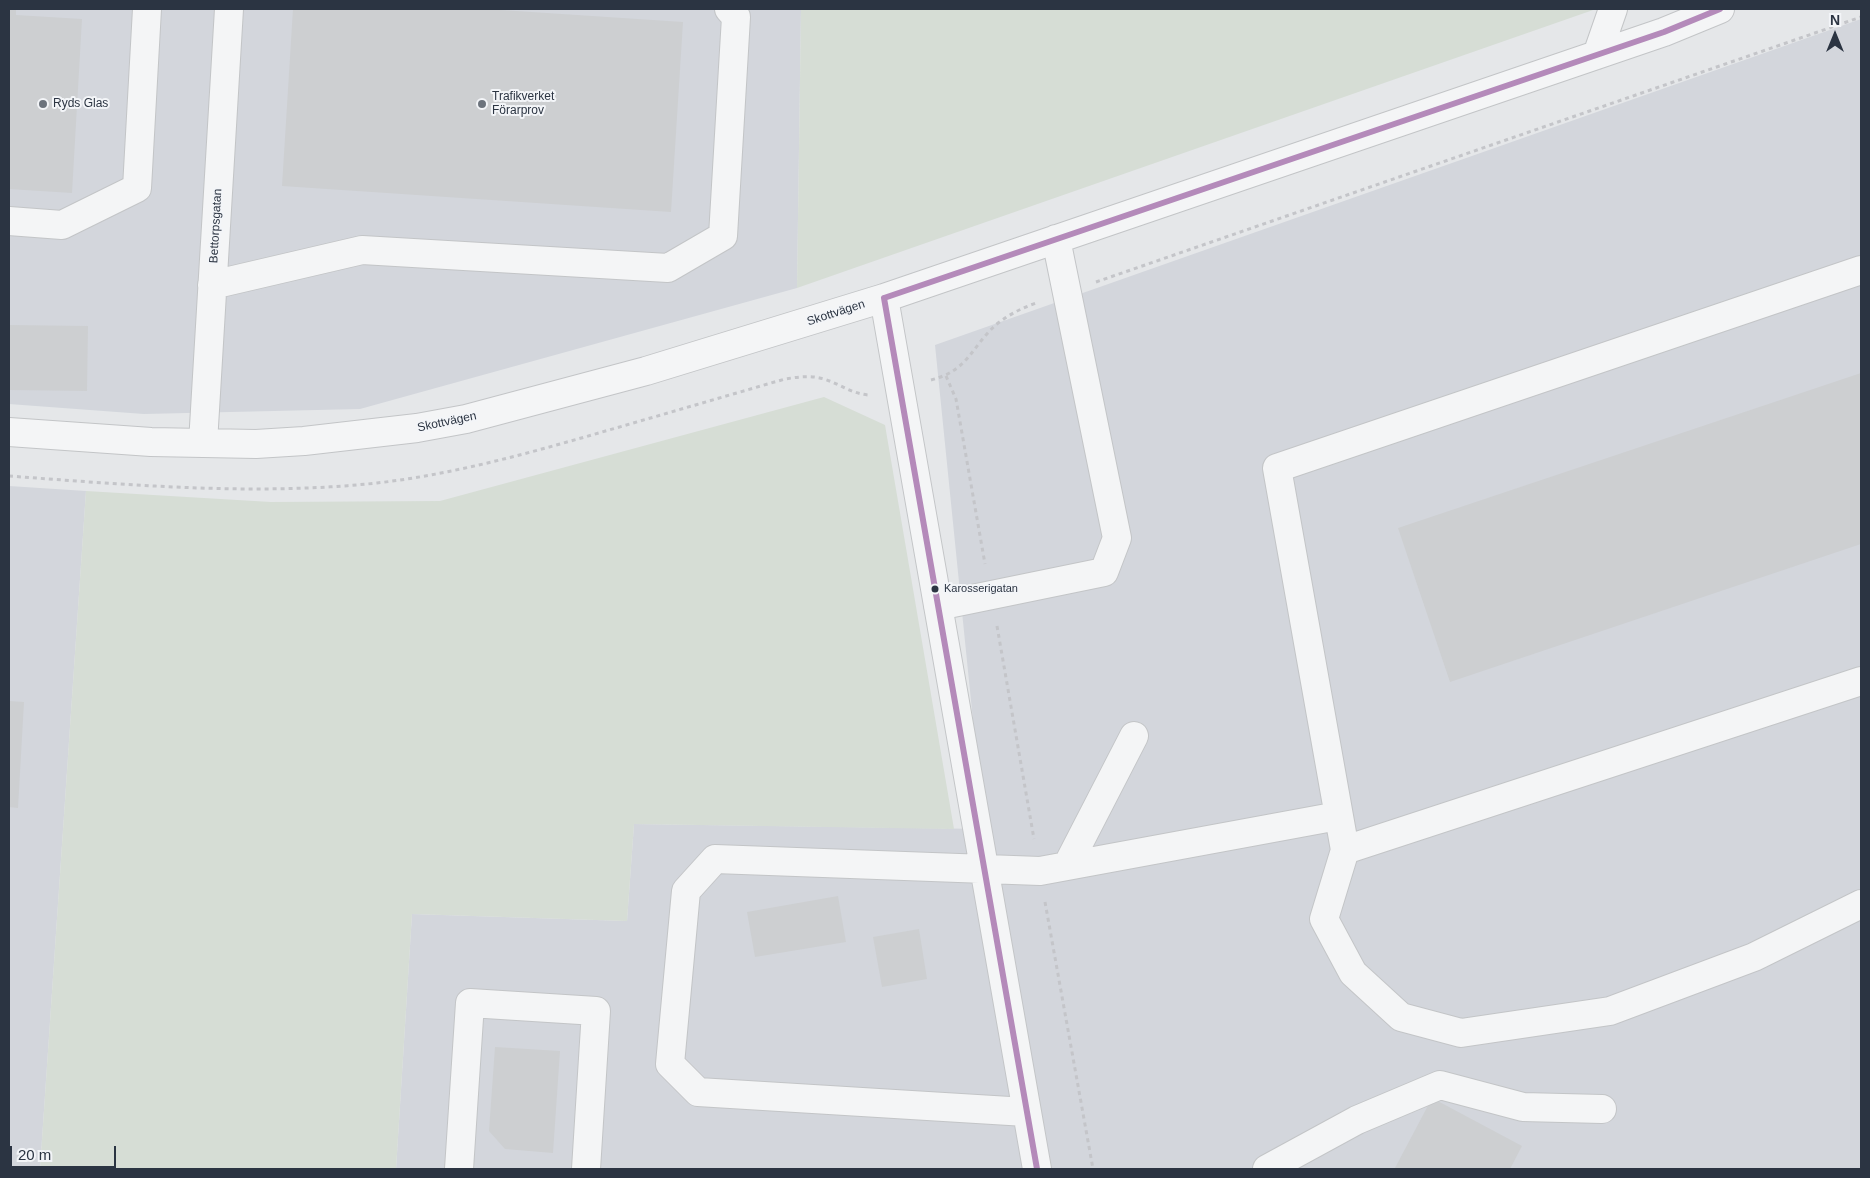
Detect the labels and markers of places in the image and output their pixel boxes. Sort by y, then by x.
place label: Trafikverket Förarprov [492,90,554,118]
place label: Ryds Glas [53,97,108,111]
marker: Ryds Glas [37,98,49,110]
marker: Trafikverket Förarprov [476,98,488,110]
place label: Karosserigatan [944,582,1018,596]
marker: Karosserigatan [930,584,940,594]

